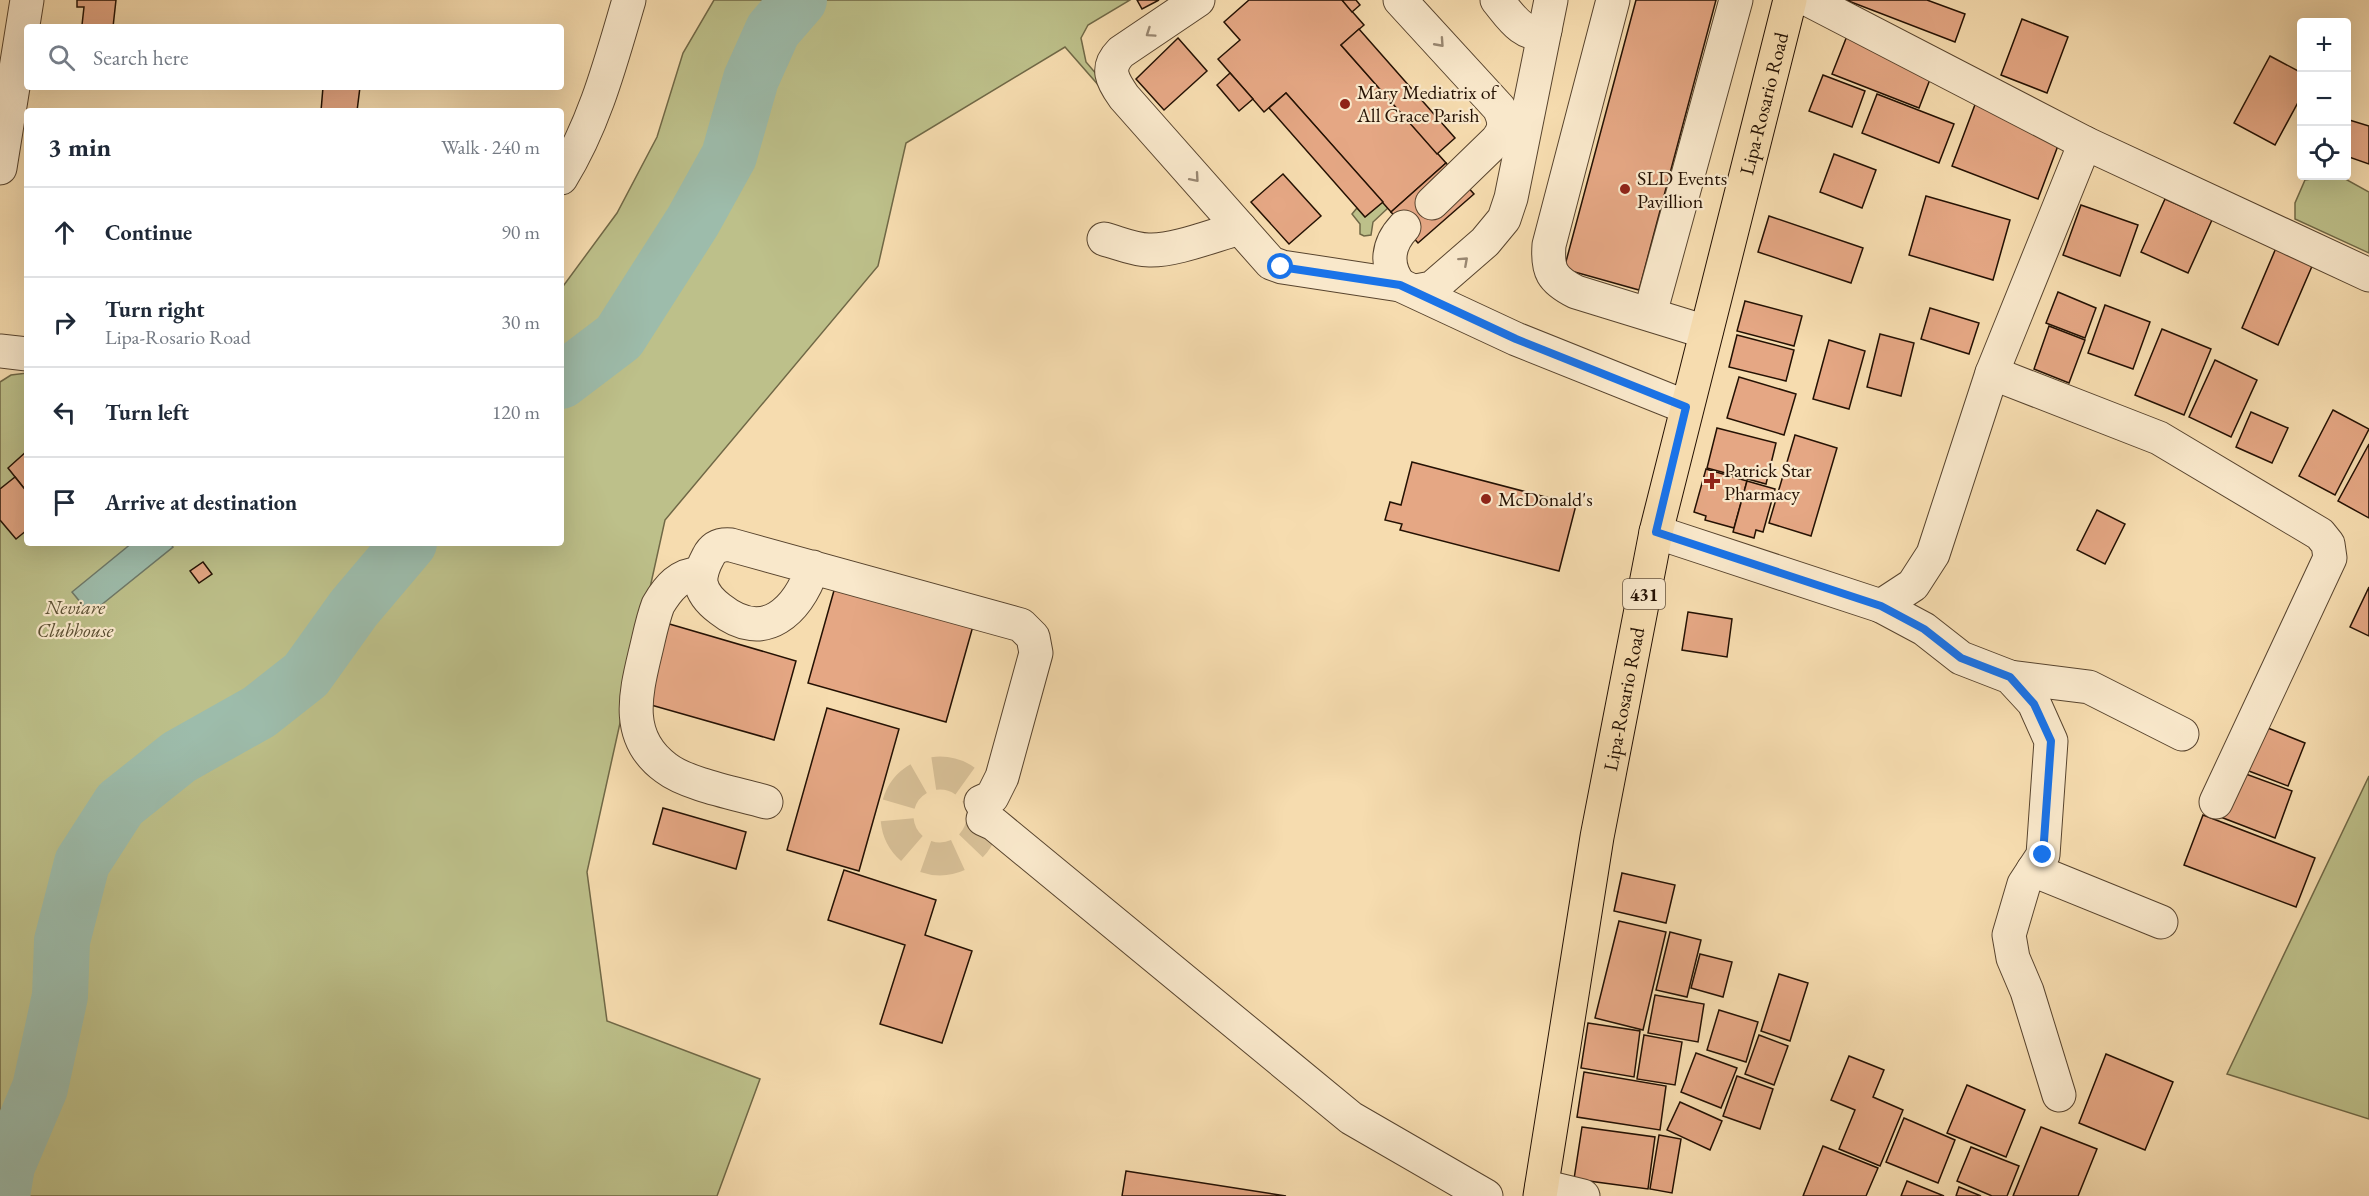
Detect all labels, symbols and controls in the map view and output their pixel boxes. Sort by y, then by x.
map controls [2297,18,2351,180]
button: + [2297,18,2351,72]
search box [24,24,564,90]
one-way arrow [1146,25,1156,37]
street label: Lipa-Rosario Road [1733,29,1795,178]
one-way arrow [1433,36,1444,47]
icon: search [45,41,78,74]
text: Search here [93,43,188,72]
button: − [2297,72,2351,126]
place label: Mary Mediatrix of All Grace Parish [1356,79,1500,128]
marker: Mary Mediatrix of All Grace Parish [1338,97,1352,111]
button: locate [2297,126,2351,180]
text: 3 min [48,130,111,164]
text: Walk · 240 m [441,134,540,160]
place label: SLD Events Pavillion [1637,165,1727,214]
one-way arrow [1188,171,1199,182]
marker: SLD Events Pavillion [1618,182,1632,196]
icon: ahead [48,216,81,249]
text: Continue [105,218,192,247]
text: 90 m [501,219,540,245]
route start [1267,253,1293,279]
one-way arrow [1457,257,1468,268]
text: Turn right [105,295,204,324]
icon: right [48,306,81,339]
text: 30 m [501,309,540,335]
text: Lipa-Rosario Road [105,324,251,350]
icon: left [48,396,81,429]
text: Turn left [105,398,189,427]
text: 120 m [492,399,540,425]
place label: Patrick Star Pharmacy [1724,457,1812,506]
marker: Patrick Star Pharmacy [1705,474,1719,488]
icon: arrive [48,486,81,519]
place label: McDonald's [1498,486,1593,512]
text: Arrive at destination [105,488,297,517]
marker: McDonald's [1479,492,1493,506]
road number: 431 [1623,579,1665,609]
park label: Neviare Clubhouse [37,594,113,643]
street label: Lipa-Rosario Road [1597,624,1650,773]
route end [2029,841,2055,867]

